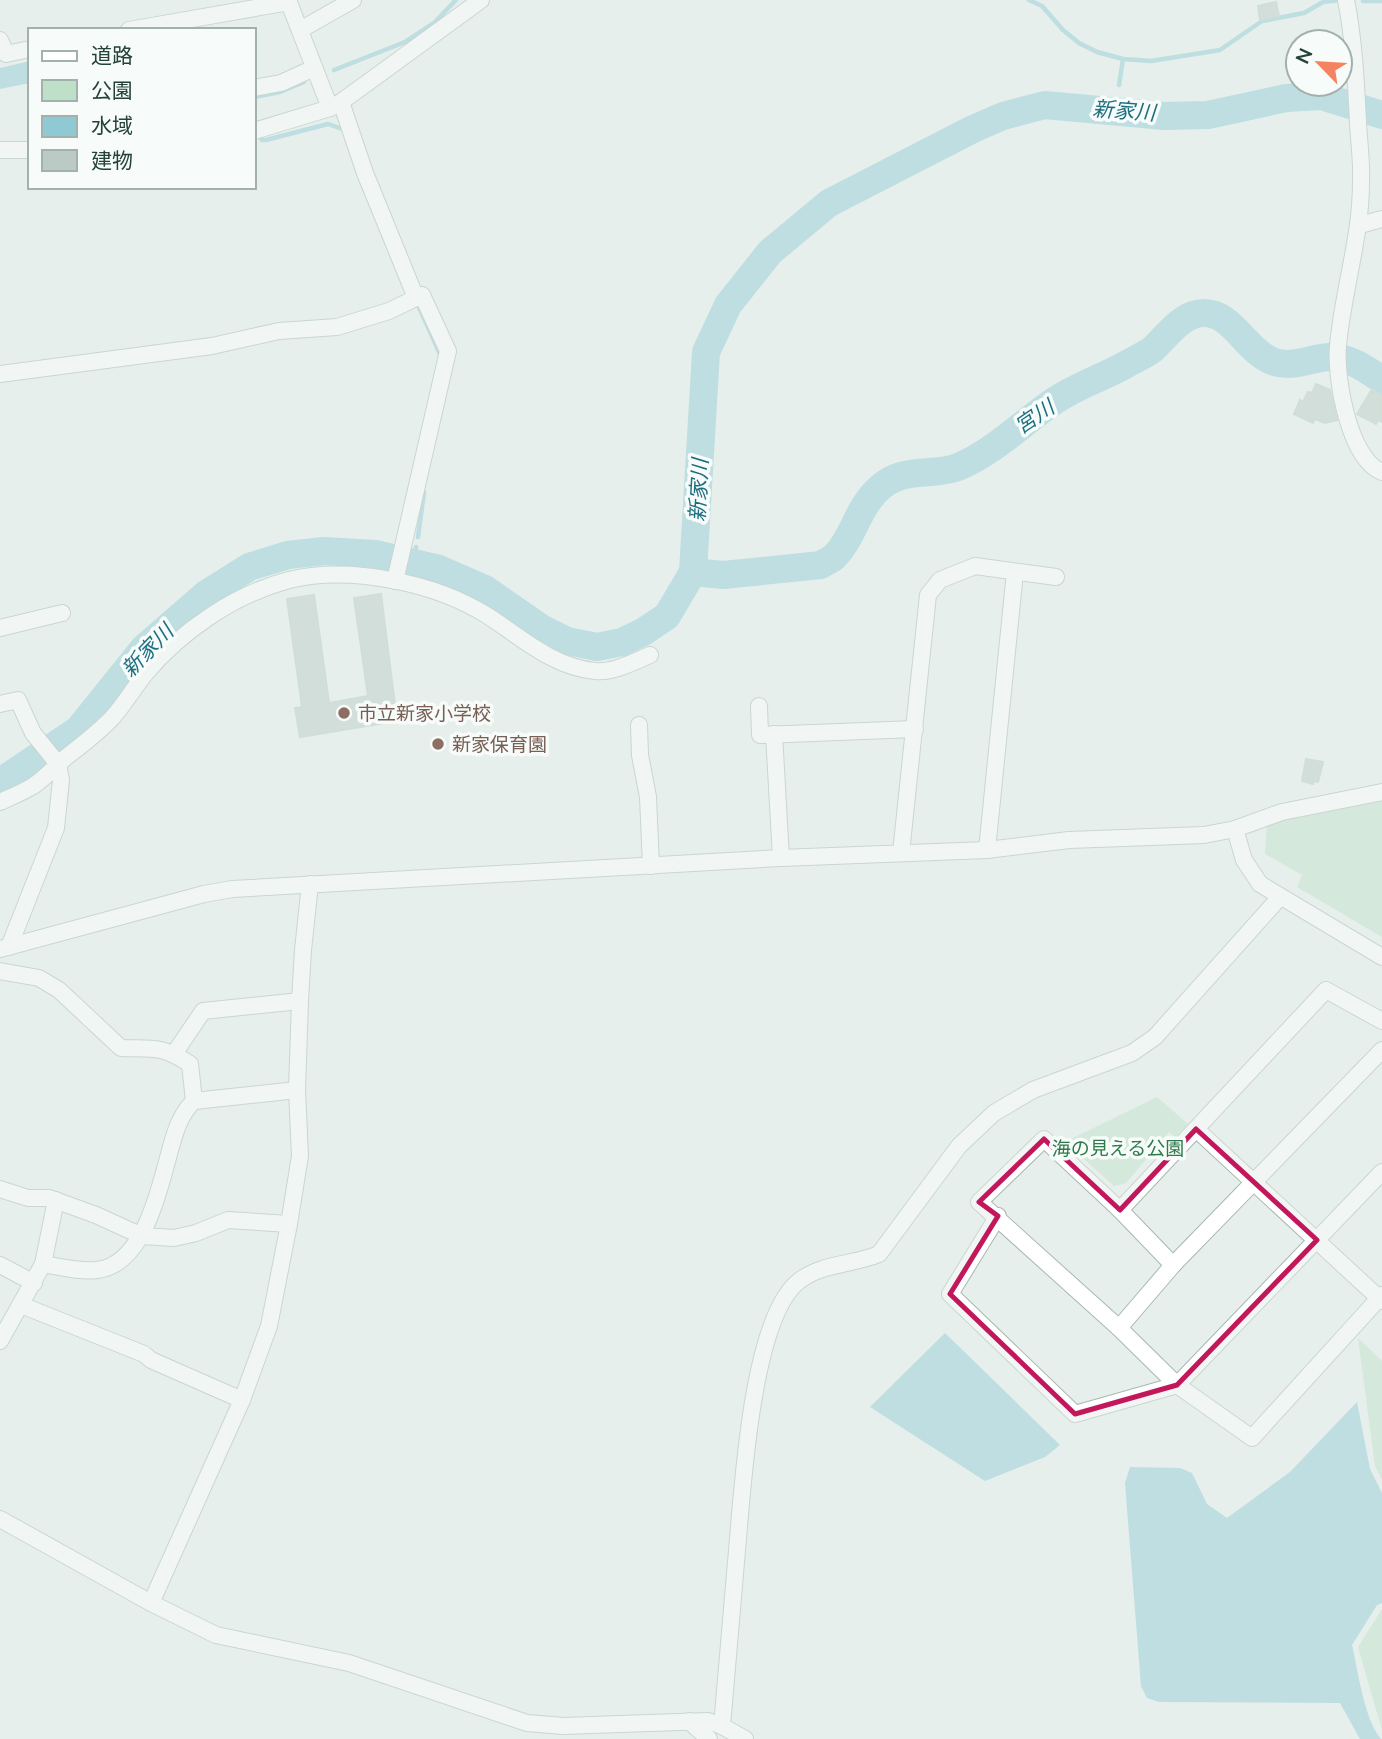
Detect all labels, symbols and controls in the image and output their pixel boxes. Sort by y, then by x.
legend [28,28,256,189]
north arrow [1284,28,1354,98]
text: 道路 [91,42,133,68]
text: N [1290,44,1318,67]
text: 公園 [91,77,133,103]
water label: 新家川 [1092,95,1158,125]
text: 水域 [91,112,133,138]
text: 建物 [91,147,133,173]
water label: 宮川 [1009,392,1060,439]
water label: 新家川 [683,456,713,522]
water label: 新家川 [116,617,180,682]
place label: 市立新家小学校 [358,701,491,725]
marker: 市立新家小学校 [336,705,352,721]
place label: 新家保育園 [452,732,547,756]
marker: 新家保育園 [430,736,446,752]
park label: 海の見える公園 [1052,1136,1184,1160]

